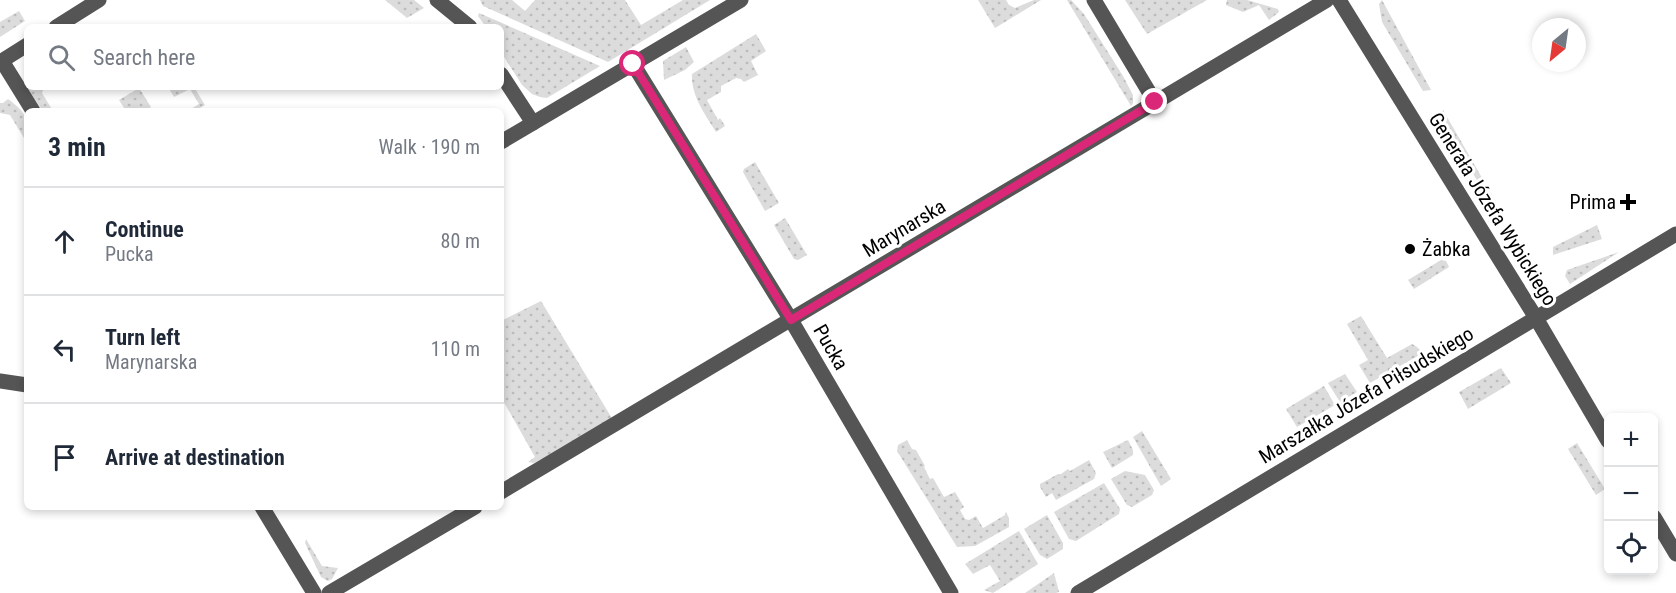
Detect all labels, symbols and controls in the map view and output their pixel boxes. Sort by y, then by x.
north arrow [1532,18,1586,72]
search box [24,24,504,90]
icon: search [45,41,78,74]
text: Search here [93,45,195,70]
route start [619,50,645,76]
route end [1141,88,1167,114]
street label: Generała Józefa Wybickiego [1424,108,1562,310]
text: 3 min [48,132,106,162]
text: Walk · 190 m [379,135,480,159]
place label: Prima [1570,190,1616,214]
street label: Marynarska [858,194,950,262]
marker: Prima [1621,195,1635,209]
text: Continue [105,217,184,242]
icon: ahead [48,225,81,258]
text: 80 m [441,229,480,253]
place label: Żabka [1422,237,1471,261]
text: Pucka [105,242,154,266]
marker: Żabka [1403,242,1417,256]
street label: Pucka [808,320,854,374]
street label: Marszałka Józefa Piłsudskiego [1254,321,1478,469]
text: Turn left [105,325,180,350]
icon: left [48,333,81,366]
text: 110 m [431,337,480,361]
text: Marynarska [105,350,197,374]
map controls [1604,413,1658,575]
button: + [1604,413,1658,467]
icon: arrive [48,441,81,474]
text: Arrive at destination [105,445,285,470]
button: − [1604,467,1658,521]
button: locate [1604,521,1658,575]

